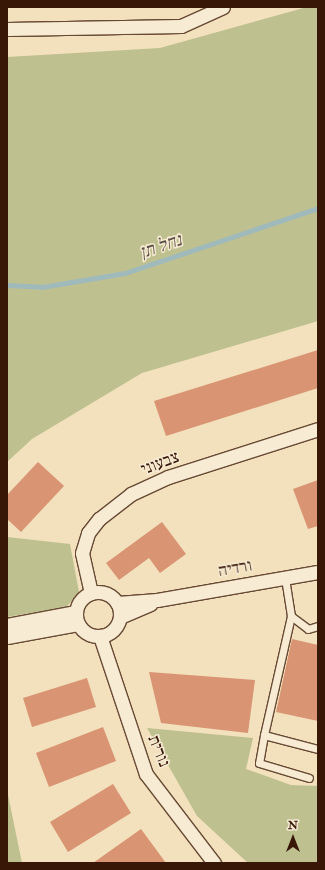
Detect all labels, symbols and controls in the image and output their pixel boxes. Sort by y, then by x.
water label: נחל תן [137,230,185,264]
street label: צבעוני [138,446,182,480]
street label: ורדיה [216,555,254,581]
street label: נורית [143,732,175,770]
north arrow [273,818,313,858]
text: N [288,819,298,832]

